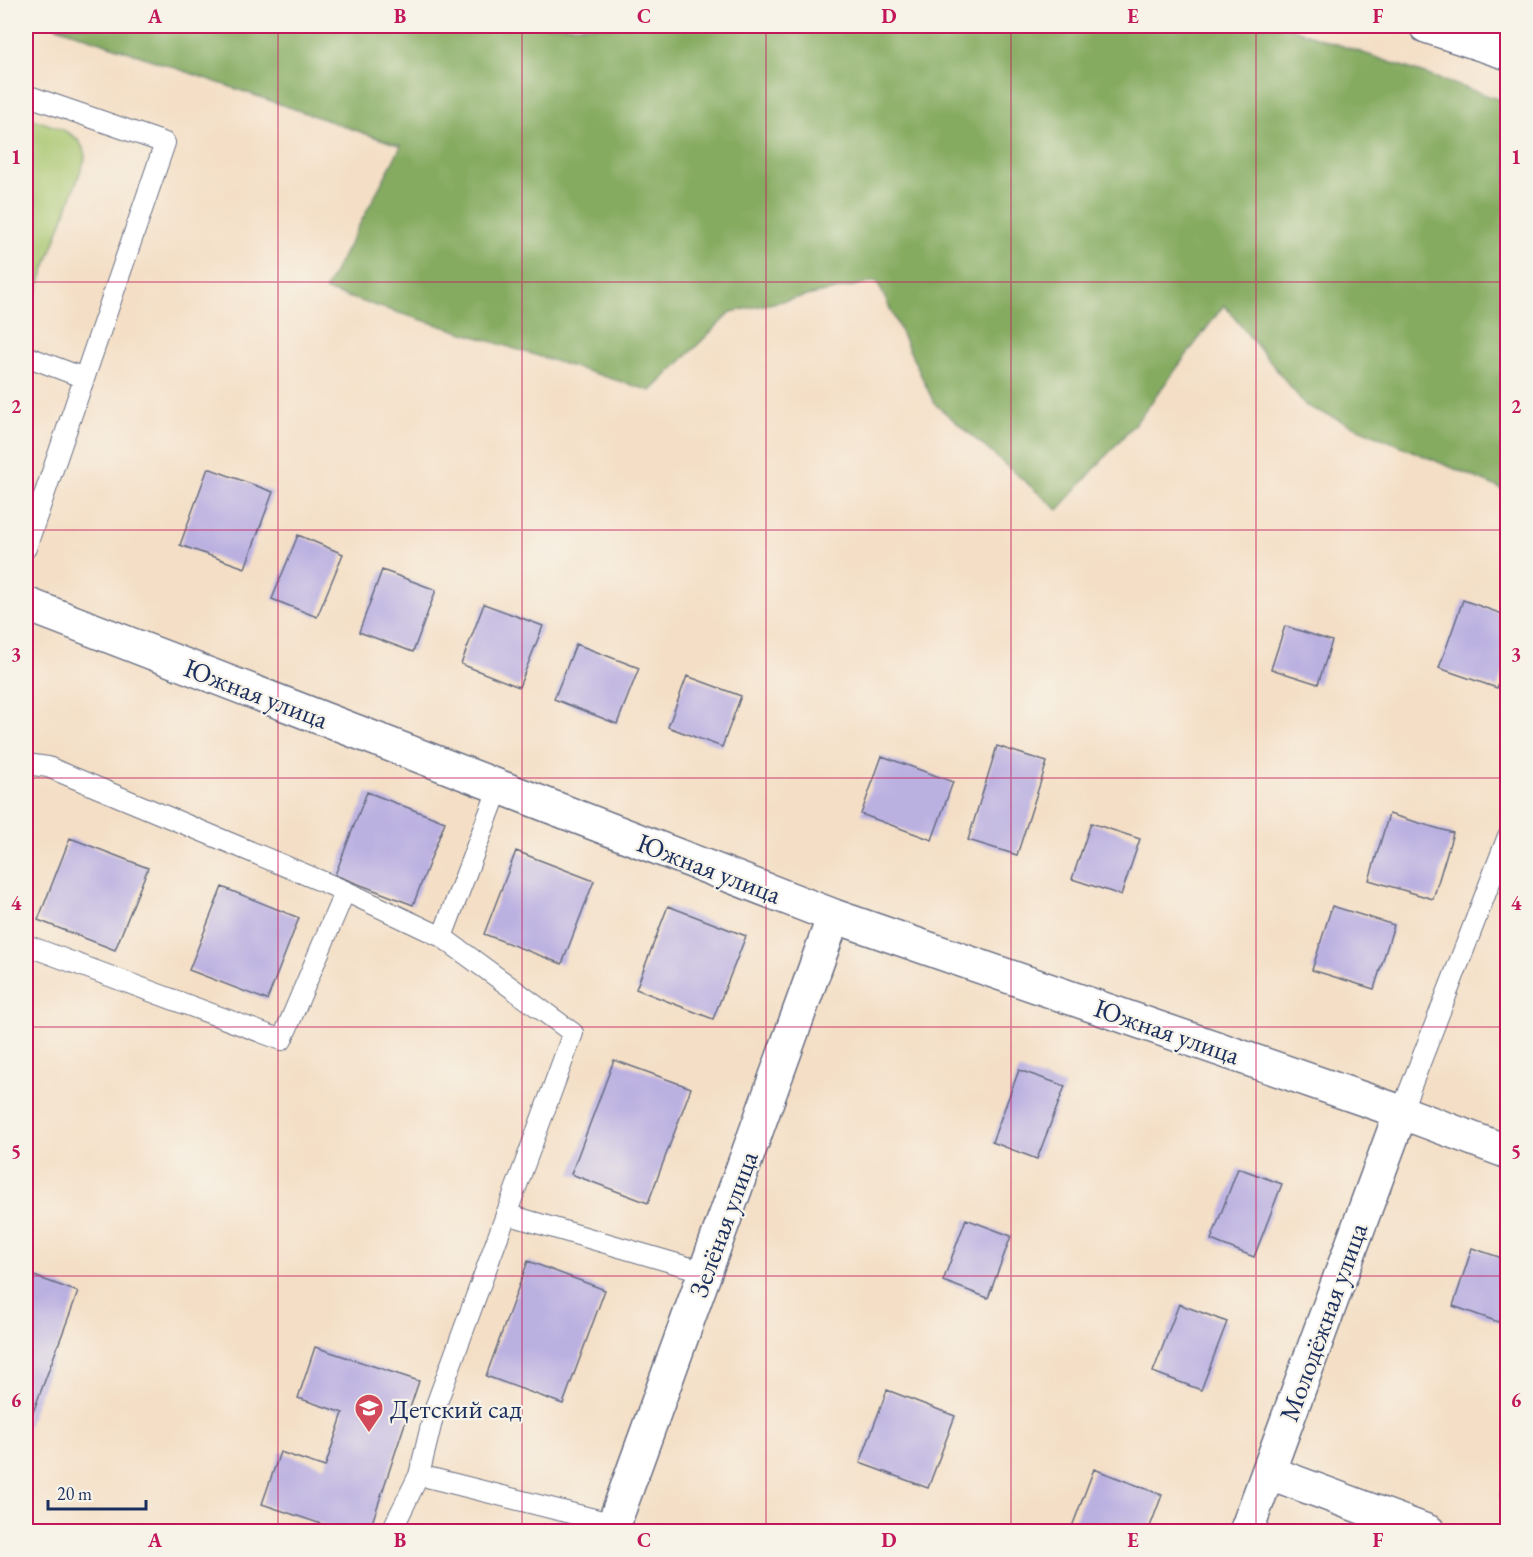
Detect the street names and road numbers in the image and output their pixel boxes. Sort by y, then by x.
street label: Южная улица [179,649,333,737]
street label: Южная улица [632,824,786,912]
street label: Южная улица [1089,990,1245,1072]
street label: Зелёная улица [680,1146,766,1302]
street label: Молодёжная улица [1271,1218,1375,1426]

